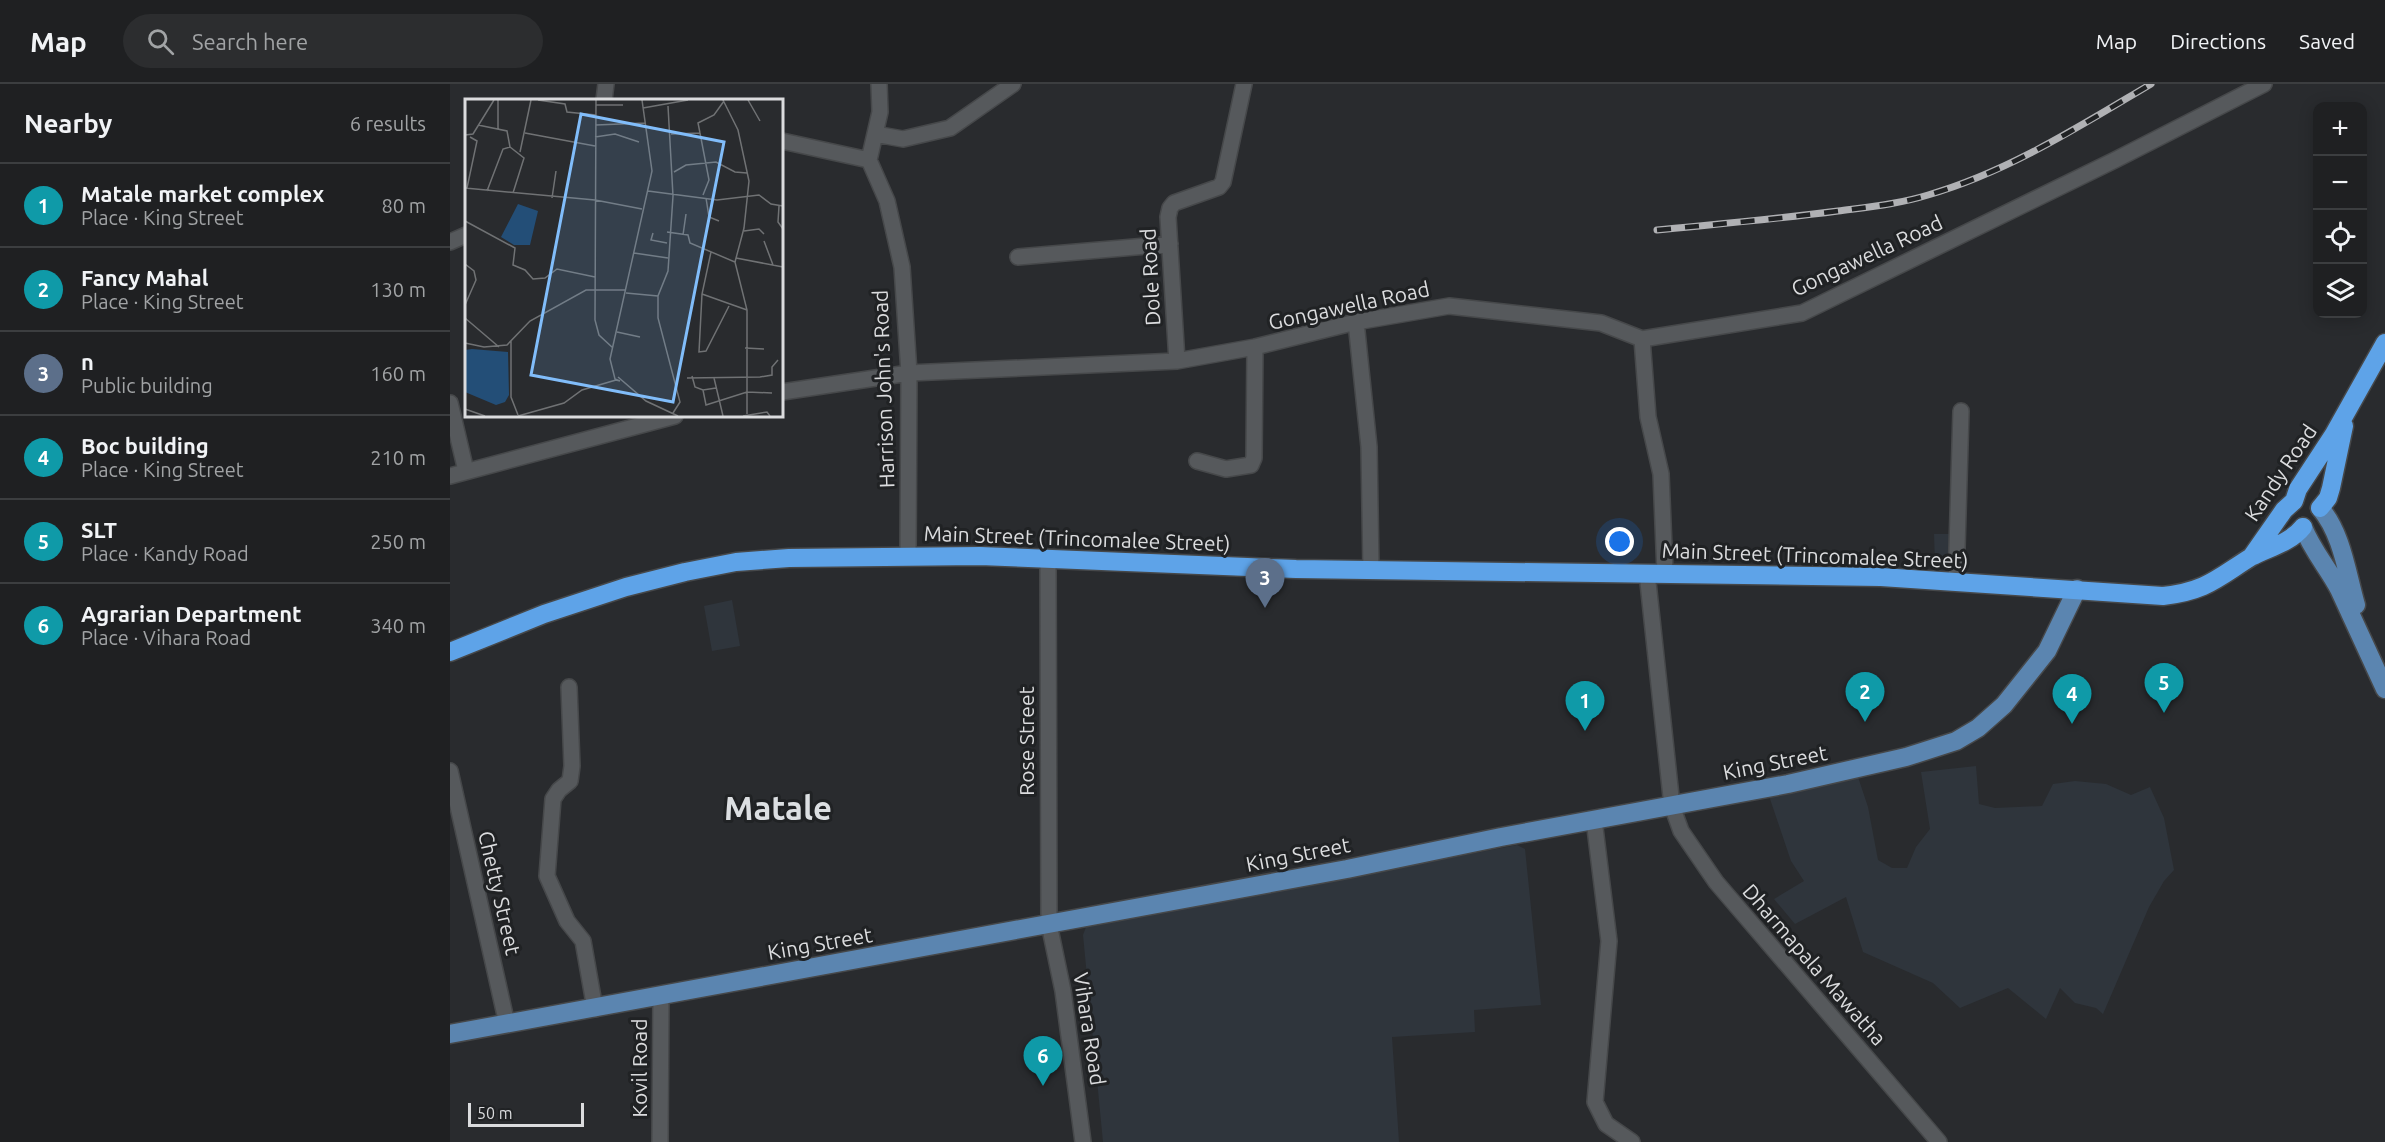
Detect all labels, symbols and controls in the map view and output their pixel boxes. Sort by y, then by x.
search box [123,14,543,68]
icon: search [144,25,177,58]
text: Map [30,26,87,57]
text: Search here [192,29,308,54]
text: Map [2096,29,2137,53]
text: Directions [2170,29,2266,53]
text: Saved [2299,29,2355,53]
inset map [465,99,783,417]
map controls [2313,102,2367,318]
button: + [2313,102,2367,156]
text: Nearby [24,109,112,138]
text: 6 results [350,112,426,135]
button: − [2313,156,2367,210]
text: Matale market complex [81,181,324,206]
text: 1 [38,194,49,217]
text: 80 m [382,194,426,217]
text: Place · King Street [81,206,244,229]
street label: Gongawella Road [1787,210,1946,301]
button: locate [2313,210,2367,264]
street label: Dole Road [1135,228,1165,326]
button: layers [2313,264,2367,318]
text: Fancy Mahal [81,265,208,290]
street label: Gongawella Road [1266,276,1431,334]
text: 2 [38,278,49,301]
text: 130 m [370,278,426,301]
text: Place · King Street [81,290,244,313]
street label: Harrison John's Road [868,290,898,489]
text: n [81,349,94,374]
text: 3 [38,362,49,385]
text: 160 m [370,362,426,385]
text: Public building [81,374,213,397]
street label: Kandy Road [2239,420,2321,525]
text: Boc building [81,433,209,458]
text: 4 [38,446,49,469]
text: 210 m [370,446,426,469]
text: Place · King Street [81,458,244,481]
text: SLT [81,517,117,542]
street label: Main Street (Trincomalee Street) [923,521,1231,555]
your location [1605,527,1634,556]
text: 5 [38,530,49,553]
text: 250 m [370,530,426,553]
street label: Main Street (Trincomalee Street) [1661,538,1969,572]
text: Place · Kandy Road [81,542,249,565]
pin: 3 [1246,558,1284,608]
text: Agrarian Department [81,601,302,626]
text: 6 [38,614,49,637]
text: 340 m [370,614,426,637]
text: Place · Vihara Road [81,626,251,649]
pin: 5 [2144,664,2184,713]
pin: 2 [1846,672,1884,722]
pin: 4 [2052,674,2092,724]
pin: 1 [1566,682,1604,731]
street label: Rose Street [1014,686,1038,796]
street label: King Street [1721,740,1829,784]
district label: Matale [724,789,832,826]
street label: Chetty Street [474,828,526,957]
street label: King Street [1244,832,1352,876]
street label: Dharmapala Mawatha [1738,879,1891,1050]
street label: King Street [766,922,874,964]
street label: Vihara Road [1069,971,1111,1087]
street label: Kovil Road [627,1019,651,1117]
pin: 6 [1024,1036,1062,1086]
scale bar [468,1100,584,1128]
text: 50 m [477,1104,513,1122]

